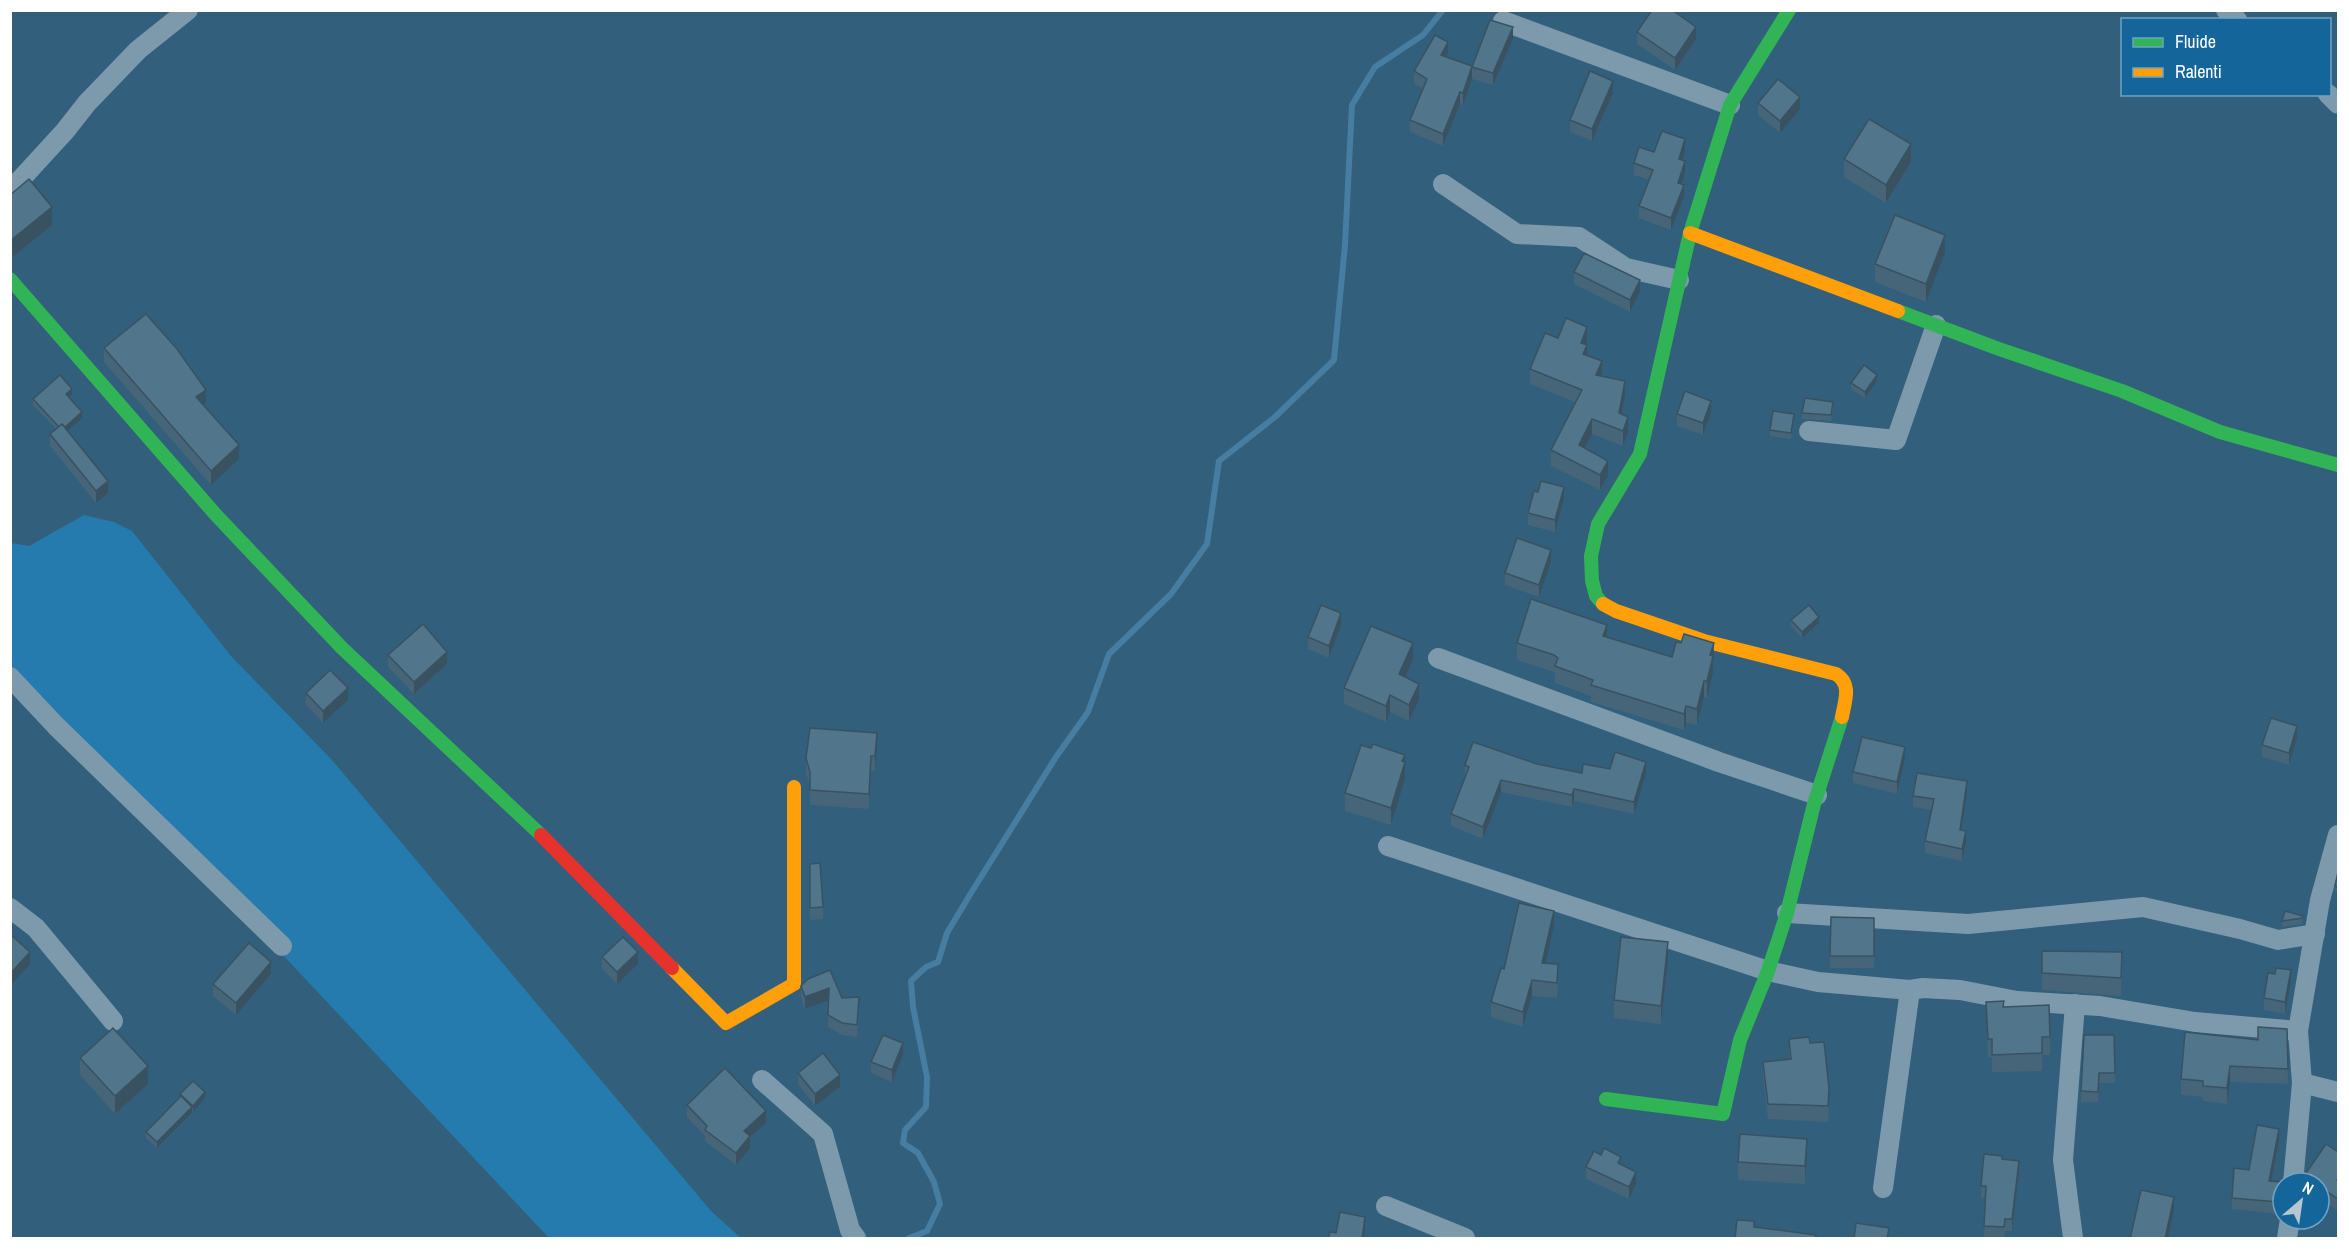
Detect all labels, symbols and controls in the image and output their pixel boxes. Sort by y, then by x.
legend [2121,18,2331,96]
text: Fluide [2175,29,2216,54]
text: Ralenti [2175,59,2222,84]
north arrow [2271,1171,2331,1231]
text: N [2299,1176,2318,1200]

